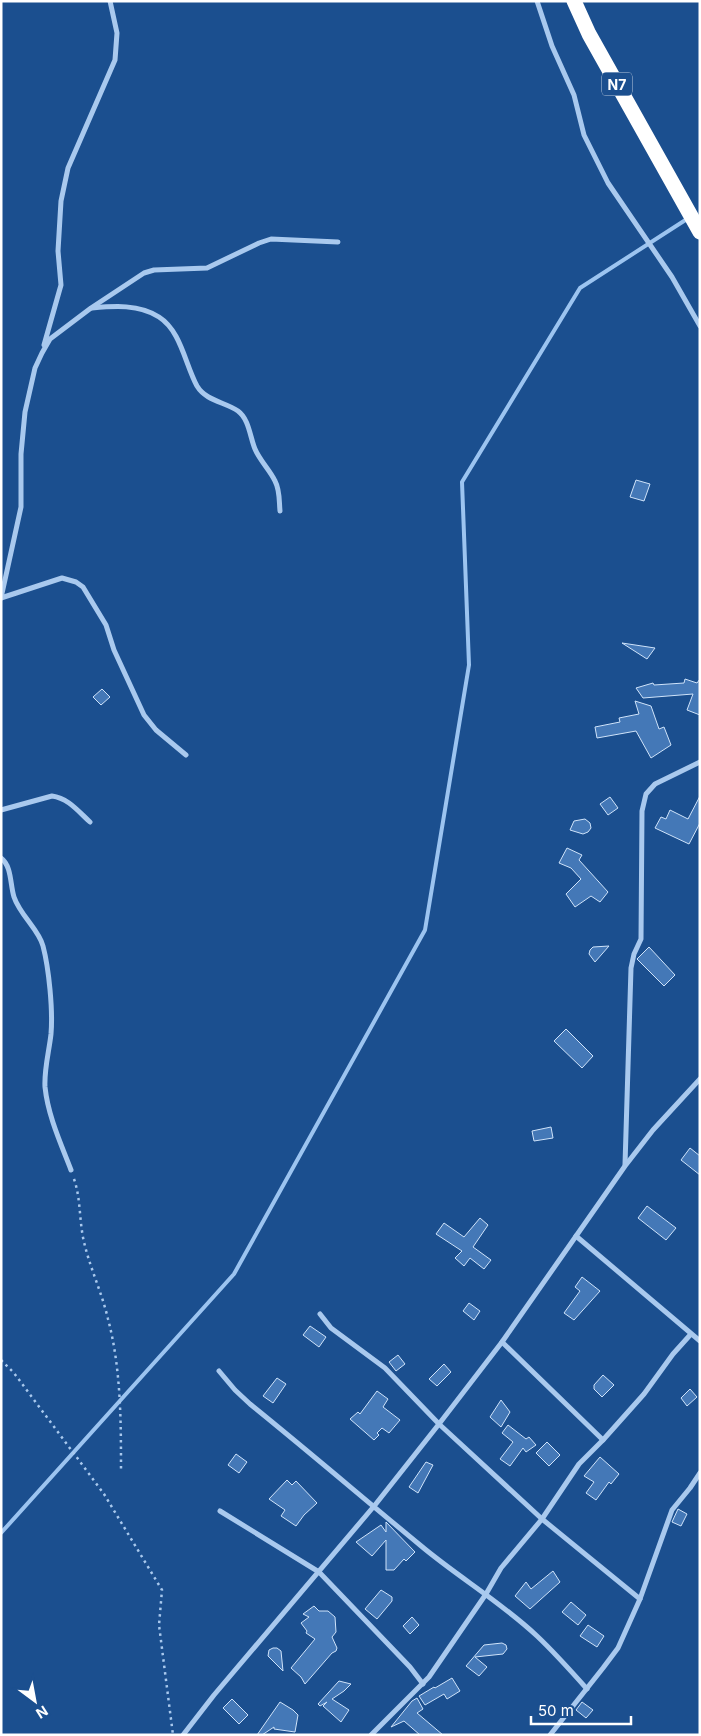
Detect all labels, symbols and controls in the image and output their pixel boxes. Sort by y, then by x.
road number: N7 [602,72,632,96]
north arrow [10,1676,60,1726]
scale bar [531,1694,631,1726]
text: 50 m [538,1701,574,1720]
text: N [33,1702,51,1722]

